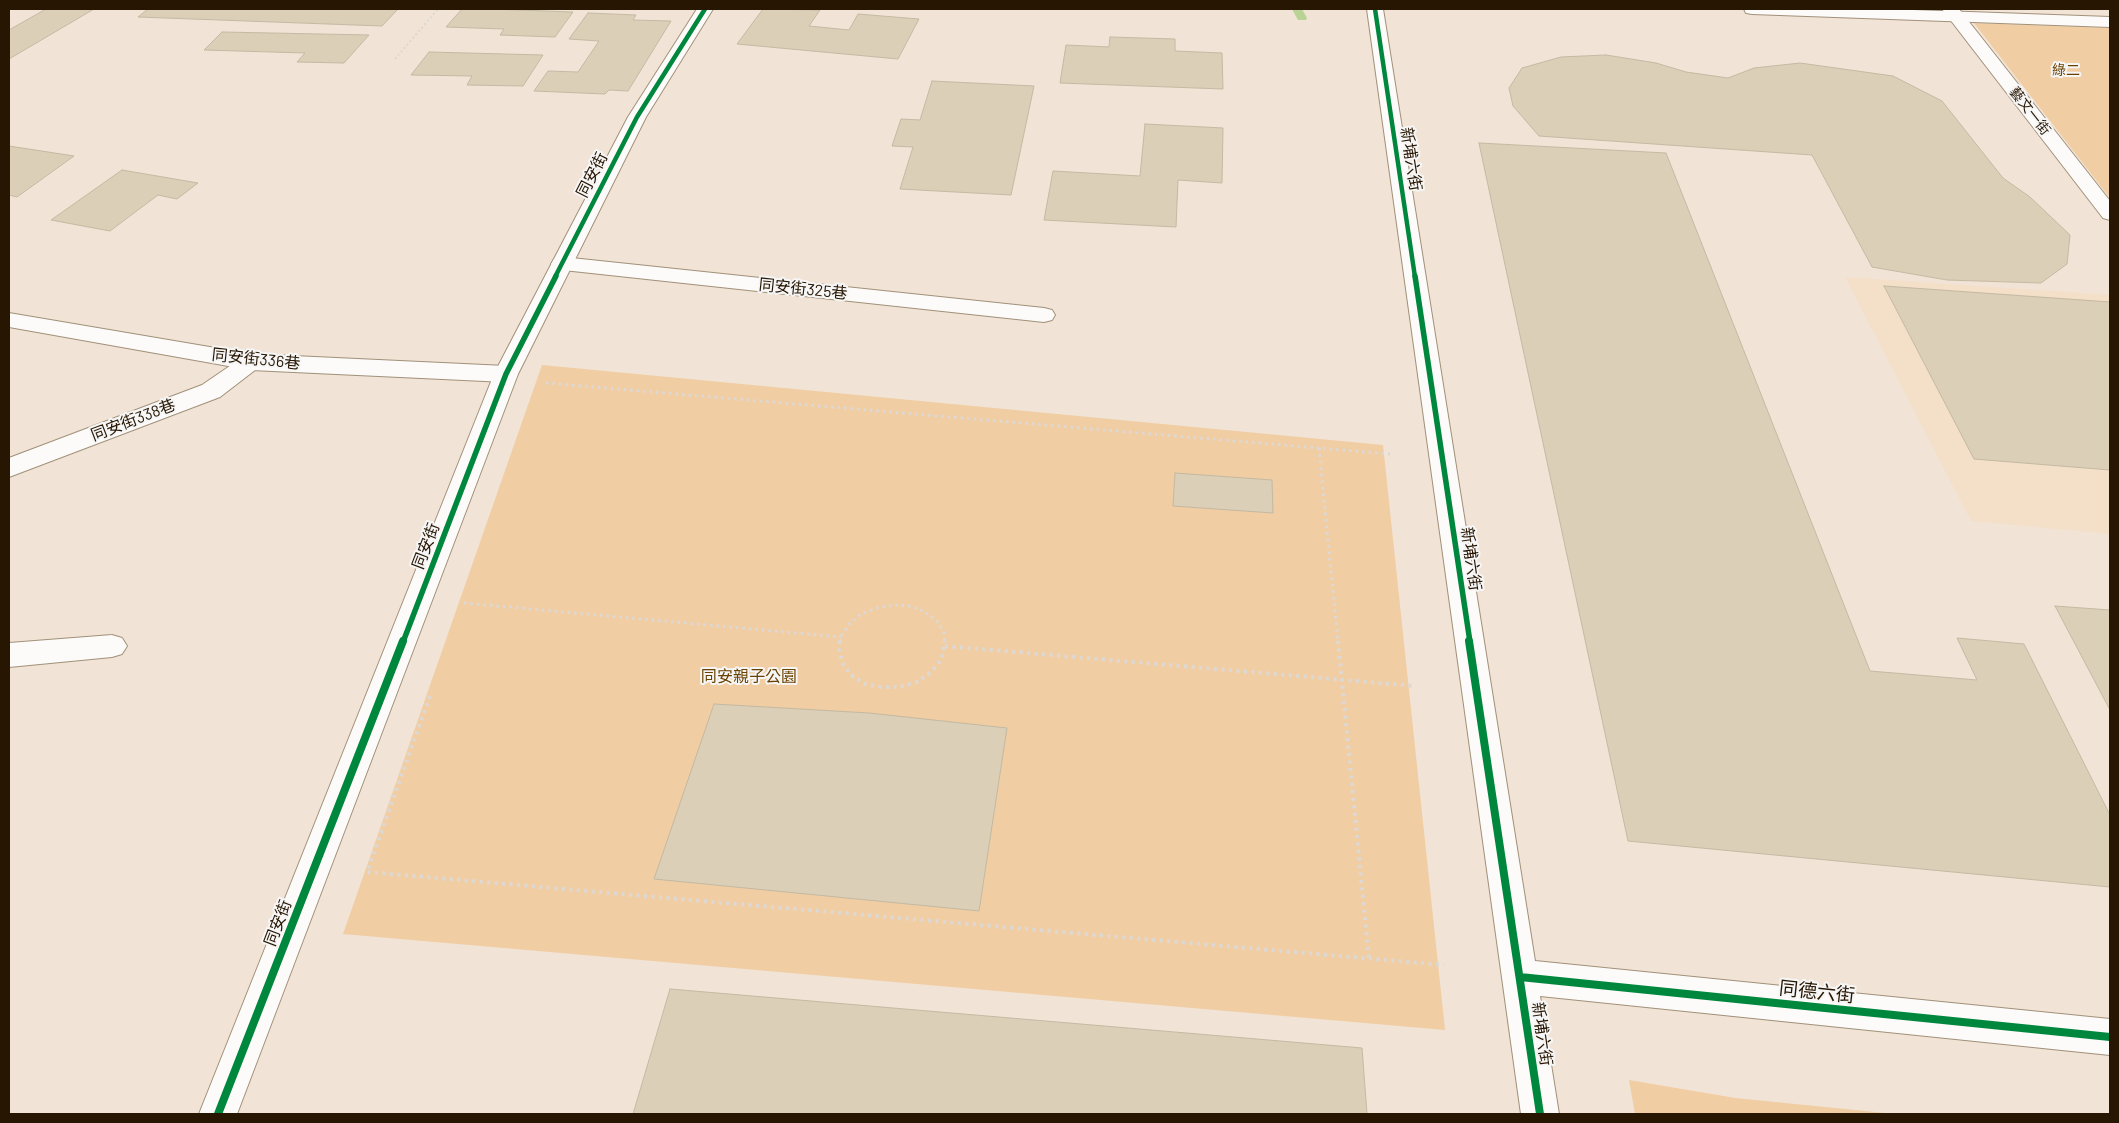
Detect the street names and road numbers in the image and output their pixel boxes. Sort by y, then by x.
street label: 藝文一街 [2006,84,2054,138]
street label: 新埔六街 [1397,126,1425,192]
street label: 同安街 [573,149,611,201]
street label: 同安街325巷 [758,275,848,303]
street label: 同安街336巷 [211,345,301,373]
street label: 同安街338巷 [88,395,178,445]
street label: 同安街 [408,520,444,572]
street label: 新埔六街 [1457,526,1485,592]
street label: 同安街 [260,897,296,949]
street label: 同德六街 [1778,977,1856,1007]
street label: 新埔六街 [1528,1001,1556,1067]

